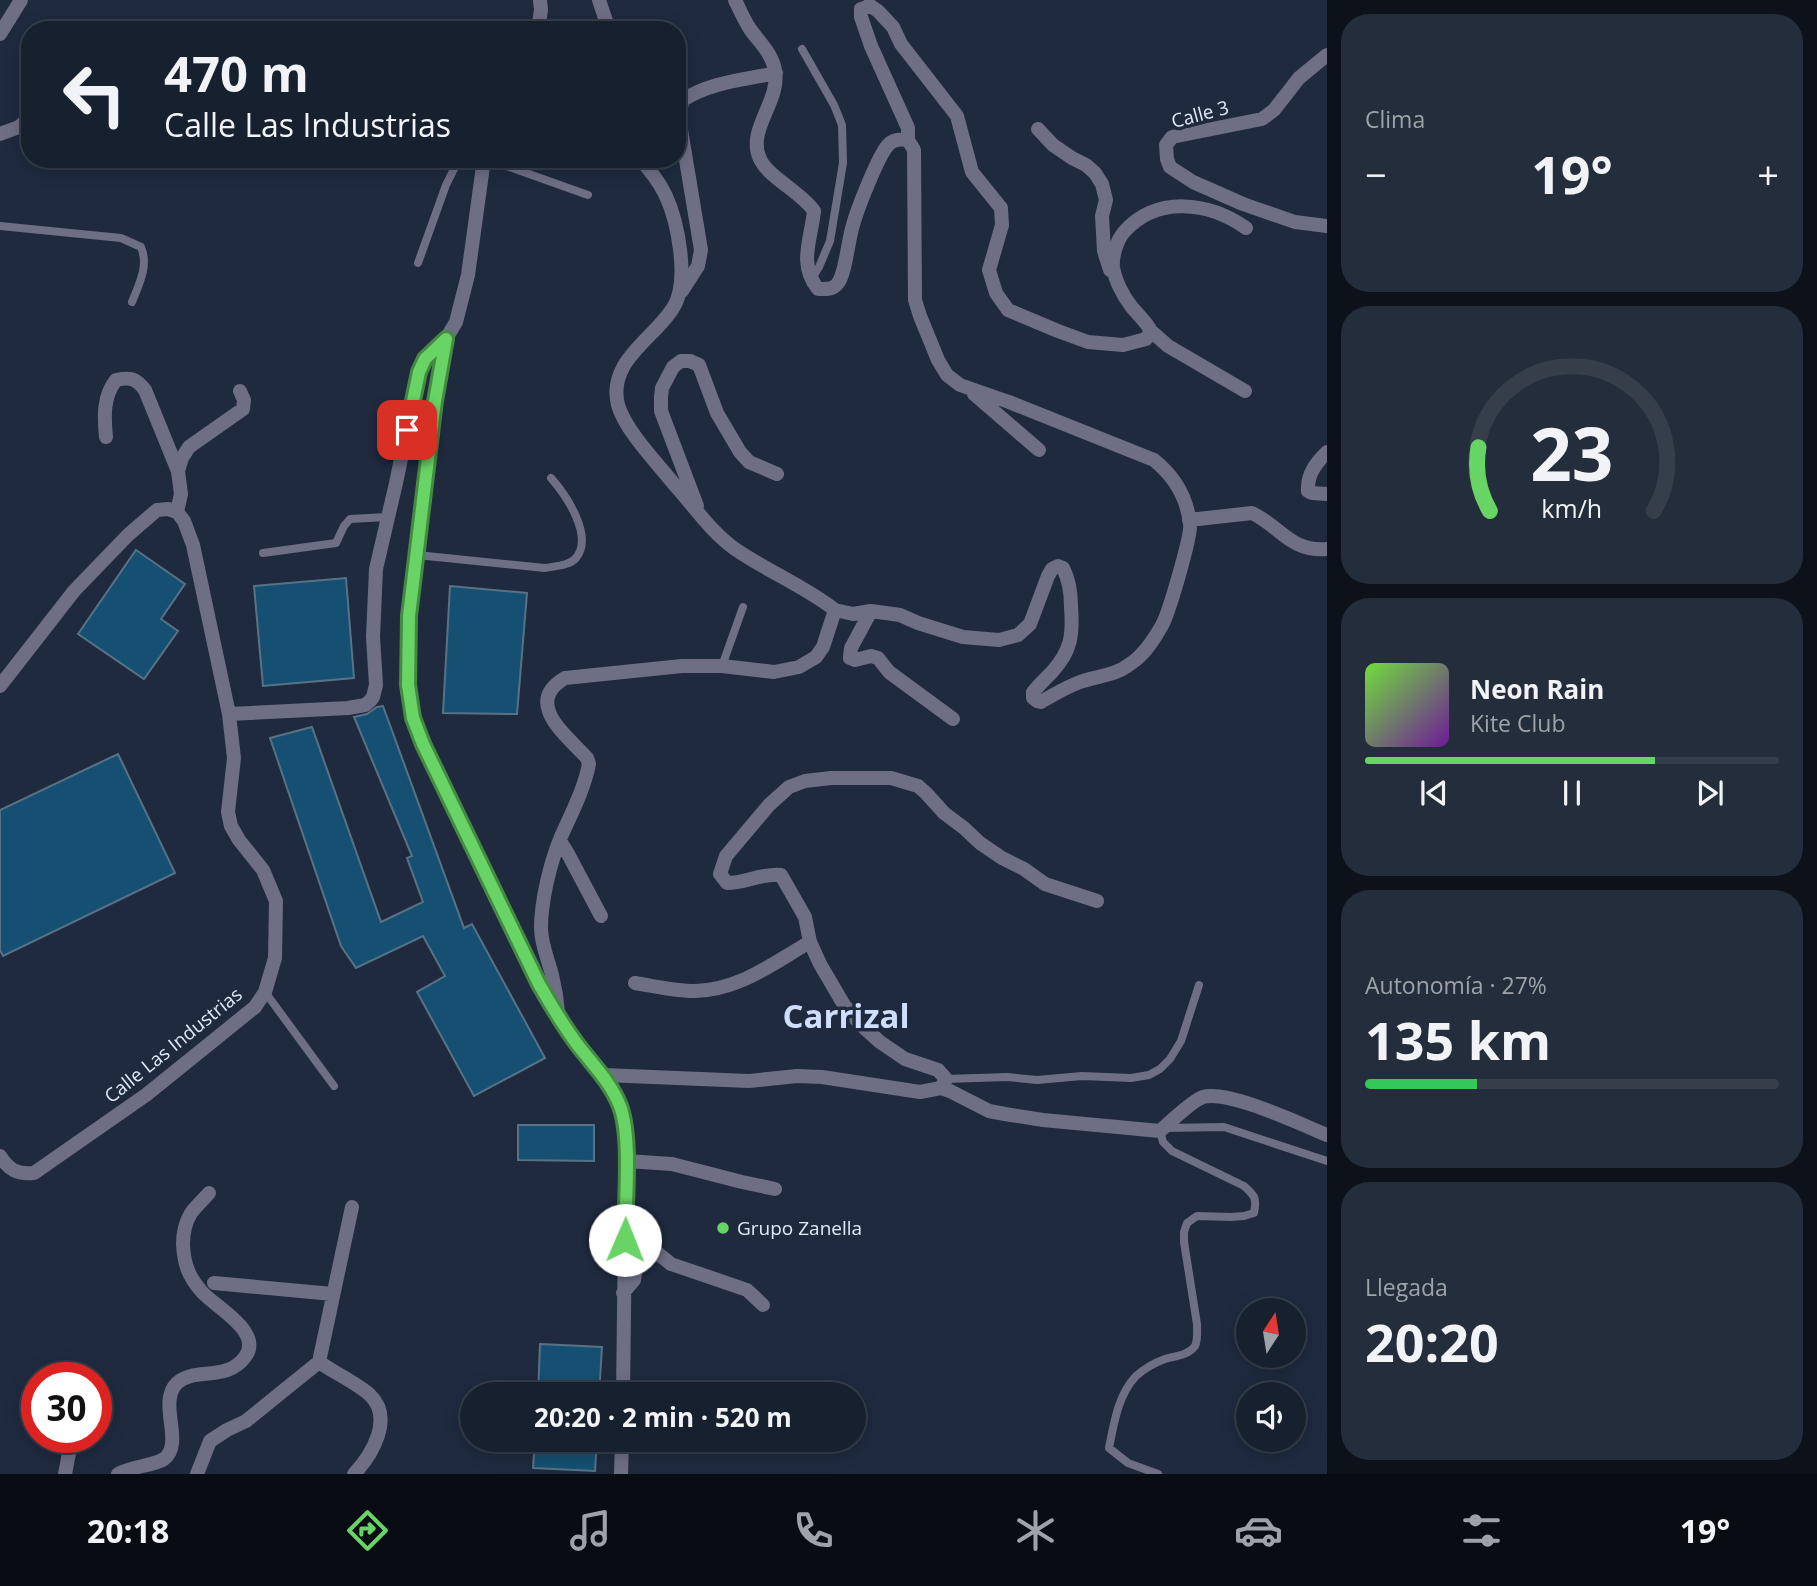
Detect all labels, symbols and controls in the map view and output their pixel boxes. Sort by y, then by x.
text: 470 m [164,40,309,106]
icon: left [49,49,140,140]
street label: Calle 3 [1168,94,1232,134]
text: Calle Las Industrias [164,103,451,146]
text: Clima [1365,103,1425,135]
text: 19° [1531,138,1613,209]
text: − [1365,148,1387,200]
text: + [1757,148,1779,200]
pin [377,400,437,460]
text: 23 [1530,403,1614,502]
icon: arrive [388,411,426,449]
text: km/h [1542,491,1602,525]
text: Neon Rain [1470,671,1604,707]
text: Kite Club [1470,707,1565,739]
icon: previous [1415,774,1453,812]
icon: pause [1553,774,1591,812]
icon: next [1691,774,1729,812]
text: Autonomía · 27% [1365,969,1547,1001]
street label: Calle Las Industrias [99,981,247,1109]
district label: Carrizal [782,993,910,1038]
text: 135 km [1365,1004,1551,1075]
position arrow [588,1203,662,1277]
place label: Grupo Zanella [737,1215,862,1241]
marker: Grupo Zanella [715,1220,731,1236]
text: Llegada [1365,1271,1448,1303]
north arrow [1236,1298,1306,1368]
map controls [1236,1298,1306,1452]
text: 20:20 [1365,1306,1499,1377]
speed limit sign: 30 [21,1362,112,1453]
button: sound [1236,1382,1306,1452]
text: 20:20 · 2 min · 520 m [534,1399,792,1435]
icon: directions [343,1506,392,1555]
icon: music [566,1506,615,1555]
icon: phone [789,1506,838,1555]
icon: climate [1011,1506,1060,1555]
icon: car [1234,1506,1283,1555]
icon: filters [1457,1506,1506,1555]
text: 20:18 [87,1509,169,1552]
text: 19° [1680,1509,1730,1552]

